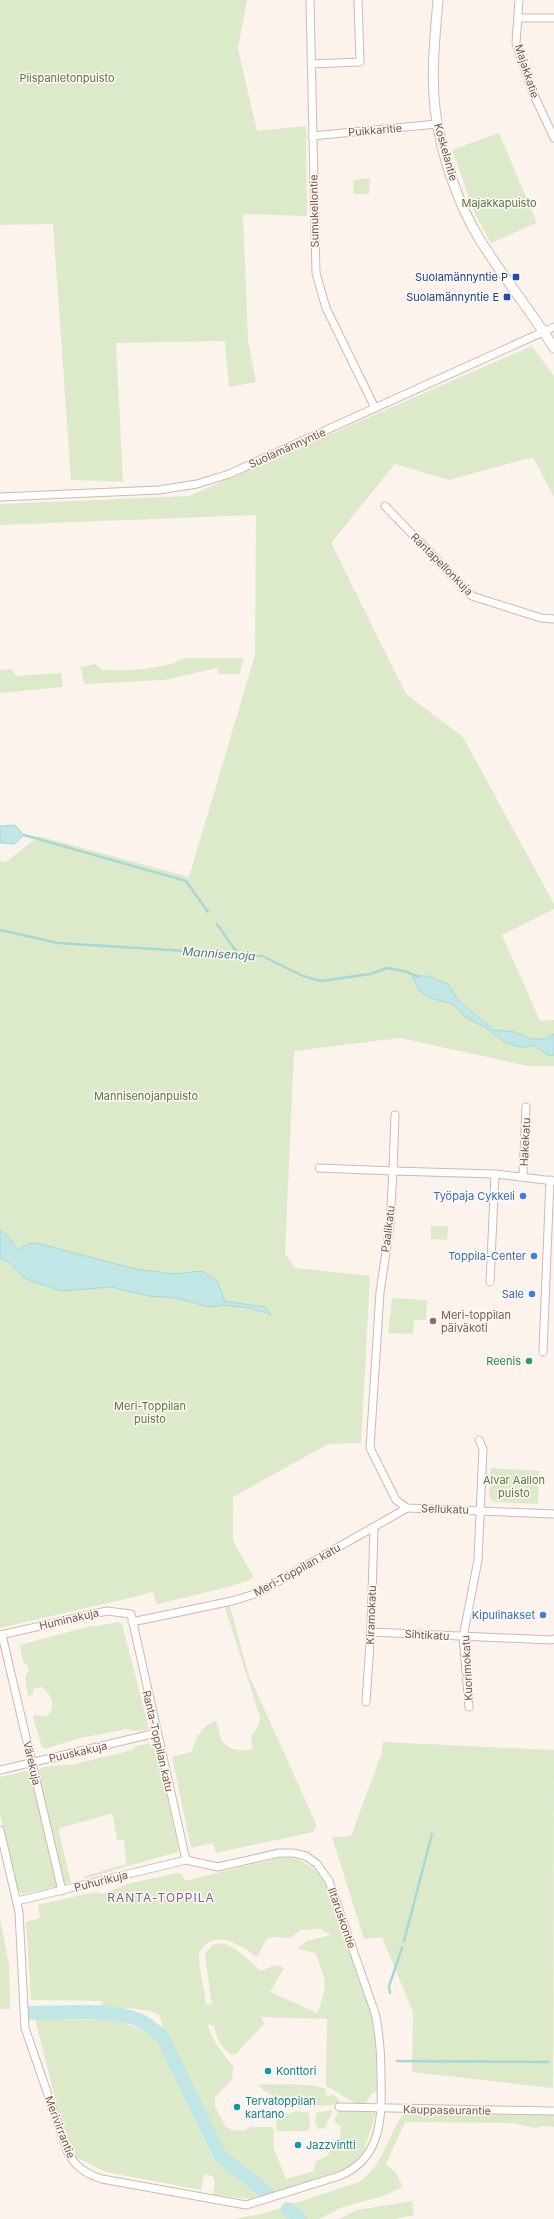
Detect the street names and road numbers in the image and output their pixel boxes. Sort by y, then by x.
street label: Majakkatie [512,42,542,100]
street label: Puikkaritie [347,121,403,139]
street label: Koskelantie [431,121,461,183]
street label: Sumukellontie [306,174,322,248]
street label: Suolamännyntie [246,425,328,471]
street label: Rantapellonkuja [408,530,476,598]
street label: Hakekatu [517,1117,533,1167]
street label: Paalikatu [378,1205,398,1253]
street label: Sellukatu [421,1501,469,1517]
street label: Meri-Toppilan katu [251,1540,343,1600]
street label: Kiramokatu [363,1585,379,1645]
street label: Huminakuja [38,1605,100,1633]
street label: Sihtikatu [404,1627,450,1643]
street label: Kuorimokatu [458,1635,476,1701]
street label: Ranta-Toppilan katu [140,1689,176,1793]
street label: Puuskakuja [47,1738,109,1766]
street label: Värekuja [20,1739,44,1787]
street label: Puhurikuja [73,1868,129,1894]
street label: Iltaruskontie [325,1886,359,1950]
street label: Merivirrantie [42,2094,78,2160]
street label: Kauppaseurantie [403,2102,491,2118]

